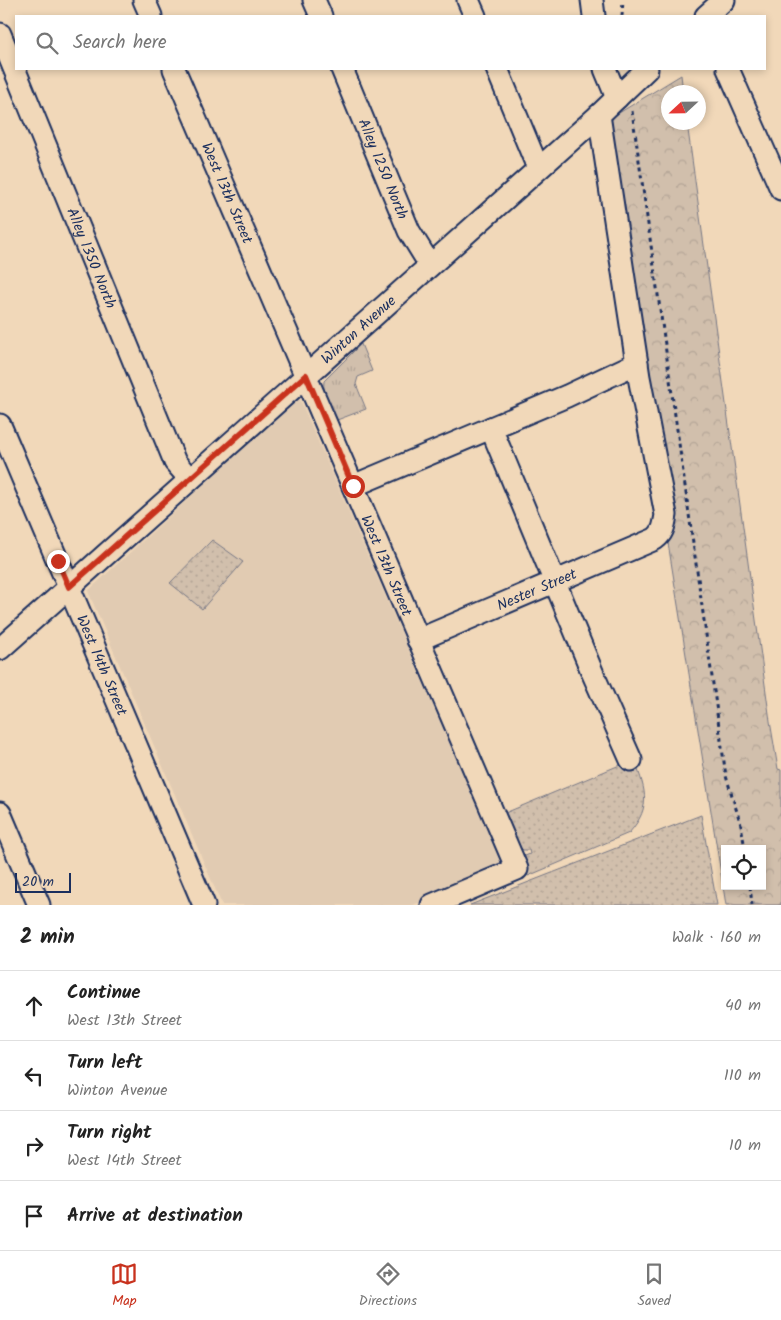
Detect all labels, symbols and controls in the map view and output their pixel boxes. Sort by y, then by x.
search box [15,15,766,70]
text: Search here [73,28,167,58]
icon: search [33,29,61,57]
north arrow [661,85,706,130]
street label: Alley 1250 North [351,115,414,223]
street label: West 13th Street [194,139,259,248]
street label: Alley 1350 North [59,204,122,312]
street label: Winton Avenue [316,290,402,371]
route start [342,475,365,498]
street label: West 13th Street [354,511,418,620]
route end [47,550,70,573]
street label: Nester Street [493,563,581,618]
street label: West 14th Street [69,611,133,720]
map controls [721,845,766,890]
button: locate [721,845,766,890]
scale bar [15,870,71,893]
text: 20 m [22,871,54,893]
text: 2 min [20,921,75,954]
text: Walk · 160 m [672,925,761,950]
text: Continue [67,978,140,1008]
icon: ahead [20,992,48,1020]
text: 40 m [725,993,761,1018]
text: West 13th Street [67,1008,182,1033]
text: Turn left [67,1048,142,1078]
icon: left [20,1062,48,1090]
text: 110 m [724,1063,761,1088]
text: Winton Avenue [67,1078,167,1103]
text: Turn right [67,1118,152,1148]
icon: right [20,1132,48,1160]
text: 10 m [729,1133,761,1158]
text: West 14th Street [67,1148,182,1173]
text: Arrive at destination [67,1201,243,1231]
icon: arrive [20,1202,48,1230]
tab: Map [110,1260,138,1312]
tab: Directions [359,1260,417,1312]
tab: Saved [637,1260,671,1312]

